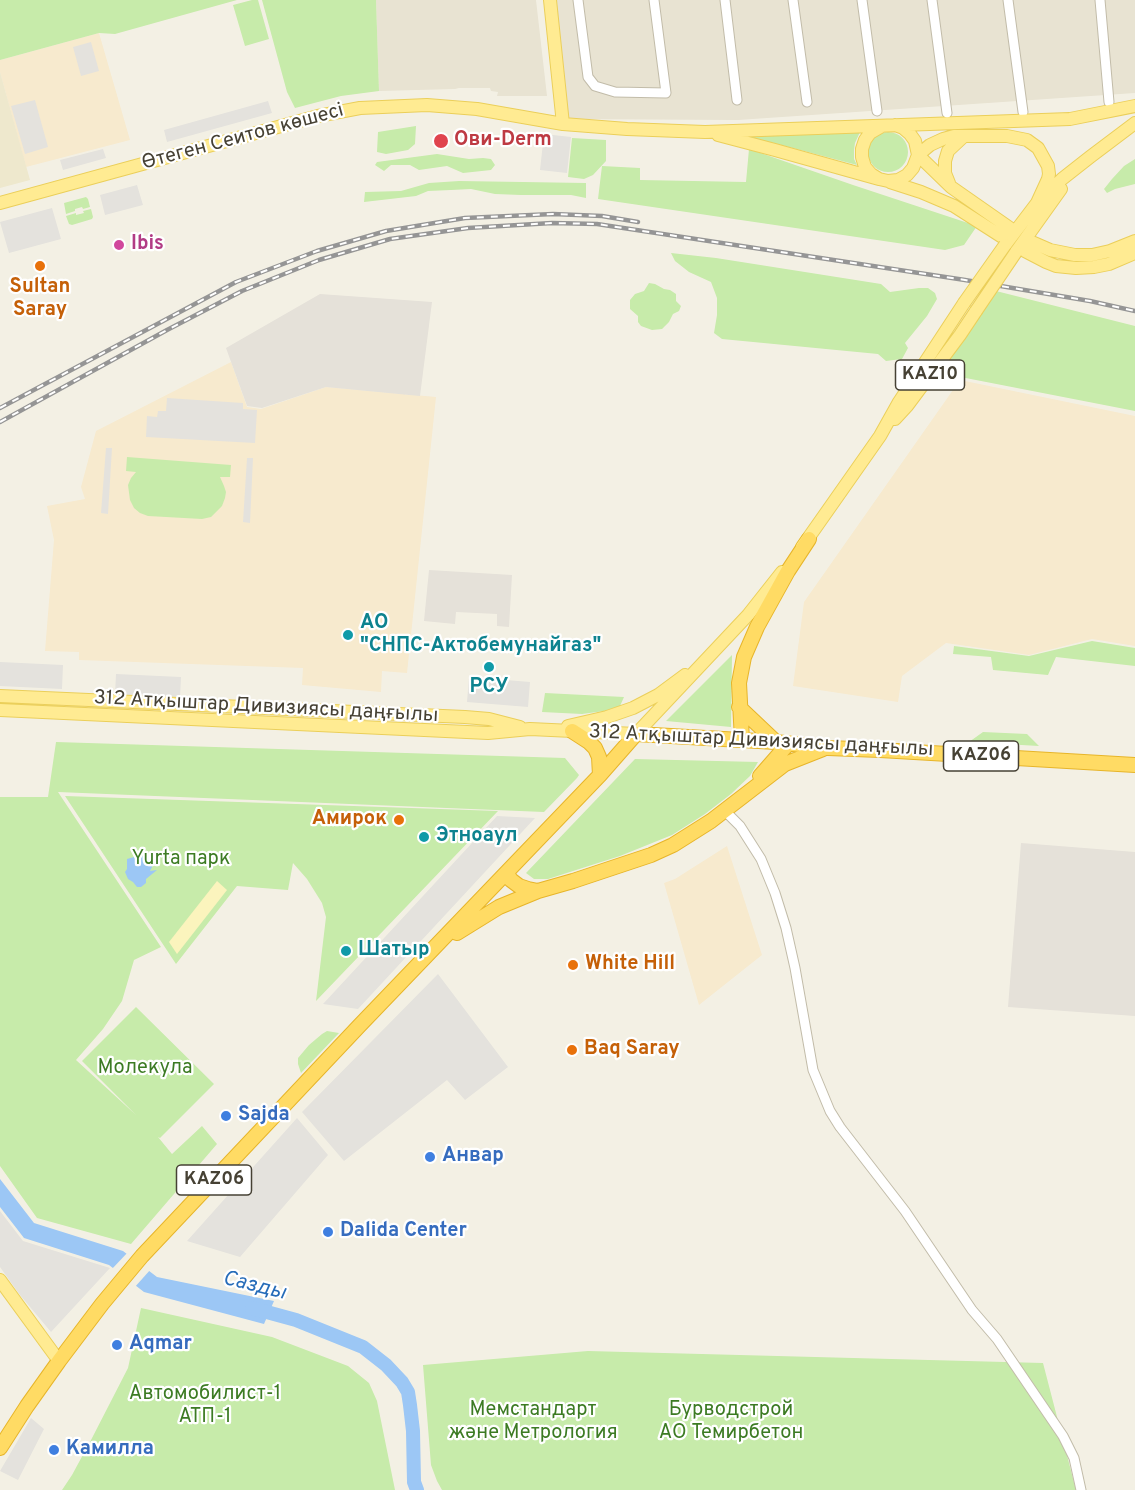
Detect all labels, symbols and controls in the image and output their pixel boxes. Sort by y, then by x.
street label: Өтеген Сеитов көшесі [139,99,347,177]
place label: Ови-Derm [454,129,552,153]
marker: Ови-Derm [432,132,450,150]
place label: Ibis [131,233,164,257]
marker: Ibis [112,238,126,252]
marker: Sultan Saray [33,259,47,273]
place label: Sultan Saray [10,276,70,323]
road number: KAZ10 [896,360,964,390]
place label: АО "СНПС-Актобемунайгаз" [360,612,601,659]
marker: АО "СНПС-Актобемунайгаз" [341,628,355,642]
marker: РСУ [482,660,496,674]
place label: РСУ [469,676,509,700]
street label: 312 Атқыштар Дивизиясы даңғылы [93,687,439,729]
street label: 312 Атқыштар Дивизиясы даңғылы [588,721,934,763]
road number: KАZ06 [944,741,1018,771]
place label: Амирок [312,808,387,832]
marker: Амирок [392,813,406,827]
place label: Этноаул [436,825,518,849]
marker: Этноаул [417,830,431,844]
park label: Yurta парк [132,848,230,872]
place label: Шатыр [358,939,430,963]
marker: Шатыр [339,944,353,958]
place label: White Hill [585,953,675,977]
marker: White Hill [566,958,580,972]
place label: Baq Saray [584,1038,680,1062]
marker: Baq Saray [565,1043,579,1057]
park label: Молекула [97,1057,193,1081]
place label: Sajda [238,1104,290,1128]
marker: Sajda [219,1109,233,1123]
place label: Анвар [442,1145,504,1169]
marker: Анвар [423,1150,437,1164]
road number: KАZ06 [176,1165,252,1195]
place label: Dalida Center [340,1220,467,1244]
marker: Dalida Center [321,1225,335,1239]
water label: Сазды [220,1267,288,1307]
place label: Aqmar [129,1333,192,1357]
marker: Aqmar [110,1338,124,1352]
park label: Автомобилист-1 АТП-1 [129,1383,281,1430]
park label: Мемстандарт және Метрология [448,1399,618,1446]
park label: Бурводстрой АО Темирбетон [659,1399,803,1446]
place label: Камилла [66,1438,154,1462]
marker: Камилла [47,1443,61,1457]

